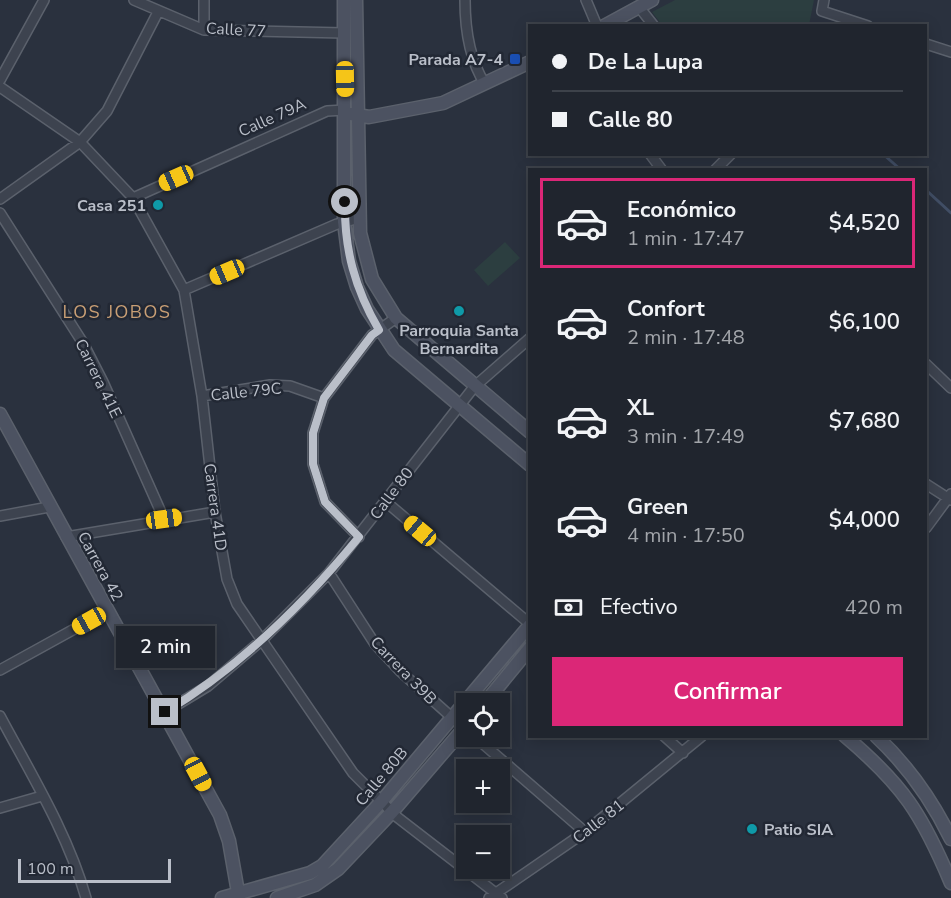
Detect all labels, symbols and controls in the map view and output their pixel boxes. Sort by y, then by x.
street label: Calle 77 [205,17,267,43]
text: De La Lupa [588,47,703,77]
place label: Parada A7-4 [409,49,503,71]
marker: Parada A7-4 [508,52,522,66]
car [336,61,354,97]
street label: Calle 79A [235,93,310,143]
text: Calle 80 [588,105,673,135]
car [156,162,196,194]
route start [331,188,358,215]
place label: Casa 251 [77,195,146,217]
text: Económico [627,195,736,225]
icon: car [555,196,609,250]
marker: Casa 251 [151,198,165,212]
text: $4,520 [829,208,900,238]
text: 1 min · 17:47 [627,225,745,252]
car [207,257,247,287]
text: Confort [627,294,705,324]
icon: car [555,295,609,349]
district label: LOS JOBOS [63,300,171,324]
marker: Parroquia Santa Bernardita [452,304,466,318]
text: $6,100 [829,307,900,337]
place label: Parroquia Santa Bernardita [399,320,519,360]
text: 2 min · 17:48 [627,324,745,351]
street label: Carrera 41E [69,335,127,422]
street label: Calle 79C [210,377,283,407]
text: XL [627,393,654,423]
icon: car [555,394,609,448]
text: $7,680 [829,406,900,436]
text: 3 min · 17:49 [627,423,745,450]
street label: Carrera 41D [198,462,232,552]
street label: Calle 80 [365,463,419,524]
text: Green [627,492,688,522]
icon: car [555,493,609,547]
text: $4,000 [829,505,900,535]
car [145,508,183,530]
car [400,513,440,549]
text: 4 min · 17:50 [627,522,745,549]
street label: Carrera 42 [72,528,128,605]
icon: cash [552,591,585,624]
text: Efectivo [600,592,678,622]
text: 420 m [845,594,903,621]
car [69,604,109,638]
callout: 2 min [116,625,214,667]
street label: Carrera 39B [365,632,441,710]
text: 2 min [140,633,191,660]
button: Confirmar [552,657,903,726]
map controls [456,693,510,879]
button: locate [456,693,510,747]
route end [151,698,178,725]
street label: Calle 80B [351,742,413,811]
car [182,754,214,794]
button: + [456,759,510,813]
street label: Calle 81 [568,795,629,849]
place label: Patio SIA [764,819,833,841]
marker: Patio SIA [745,822,759,836]
button: − [456,825,510,879]
scale bar [18,856,171,884]
text: 100 m [27,858,74,880]

